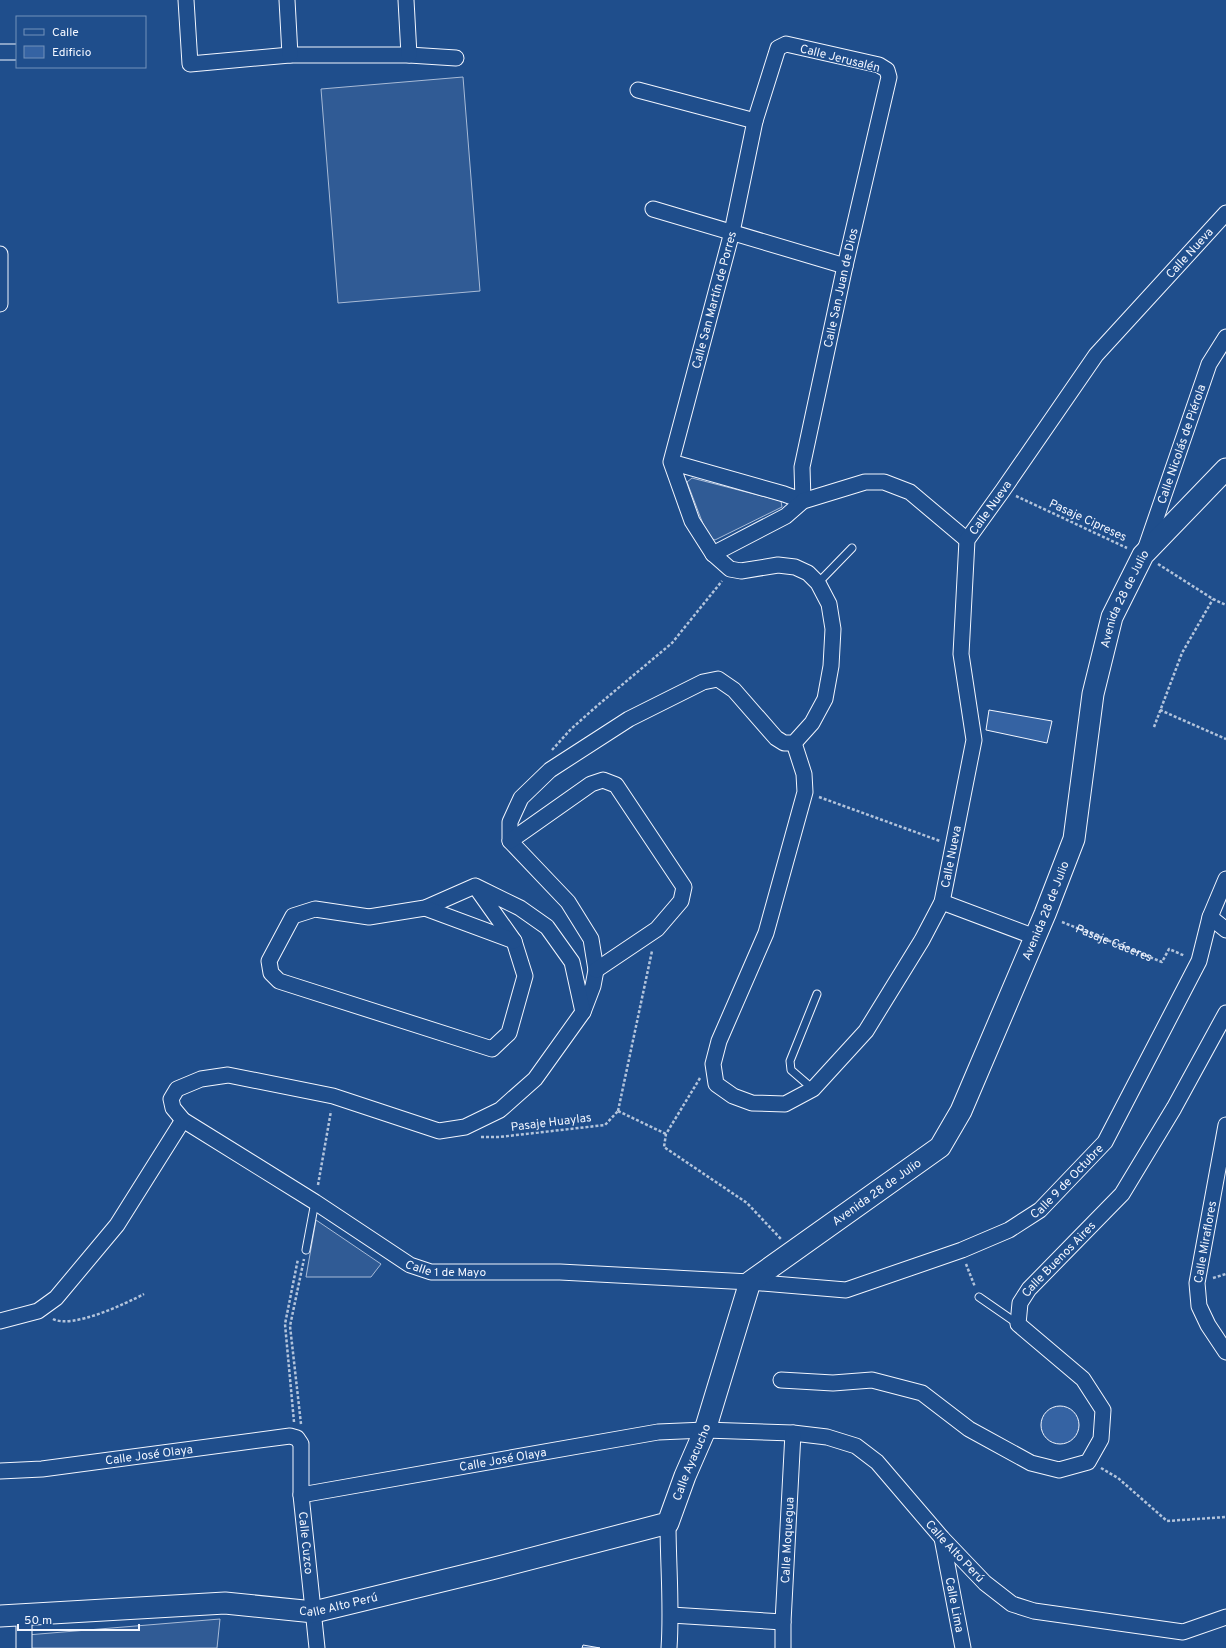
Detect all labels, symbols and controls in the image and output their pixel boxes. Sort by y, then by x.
legend [16,16,146,68]
text: Calle [52,25,79,41]
street label: Calle Jerusalén [798,41,882,77]
text: Edificio [52,45,92,61]
street label: Calle Nueva [1163,225,1217,282]
street label: Calle San Juan de Dios [821,227,863,349]
street label: Calle San Martín de Porres [689,230,741,371]
street label: Calle Nicolás de Piérola [1154,382,1210,506]
street label: Calle Nueva [966,478,1016,539]
street label: Pasaje Cipreses [1046,496,1129,546]
street label: Avenida 28 de Julio [1098,546,1153,650]
street label: Calle Nueva [938,824,966,890]
street label: Avenida 28 de Julio [1019,859,1074,963]
street label: Pasaje Cáceres [1073,921,1154,966]
street label: Pasaje Huaylas [510,1110,592,1136]
street label: Calle 9 de Octubre [1027,1141,1108,1223]
street label: Avenida 28 de Julio [829,1156,925,1230]
street label: Calle Miraflores [1191,1200,1221,1285]
street label: Calle Buenos Aires [1019,1218,1100,1301]
street label: Calle 1 de Mayo [401,1257,486,1281]
street label: Calle Ayacucho [670,1422,715,1503]
street label: Calle José Olaya [104,1442,194,1470]
street label: Calle José Olaya [458,1445,548,1476]
street label: Calle Moquegua [778,1497,799,1584]
street label: Calle Cuzco [294,1511,316,1576]
street label: Calle Alto Perú [921,1517,987,1586]
street label: Calle Lima [941,1576,967,1634]
street label: Calle Alto Perú [298,1590,379,1621]
scale bar [18,1606,139,1632]
text: 50 m [24,1613,52,1629]

